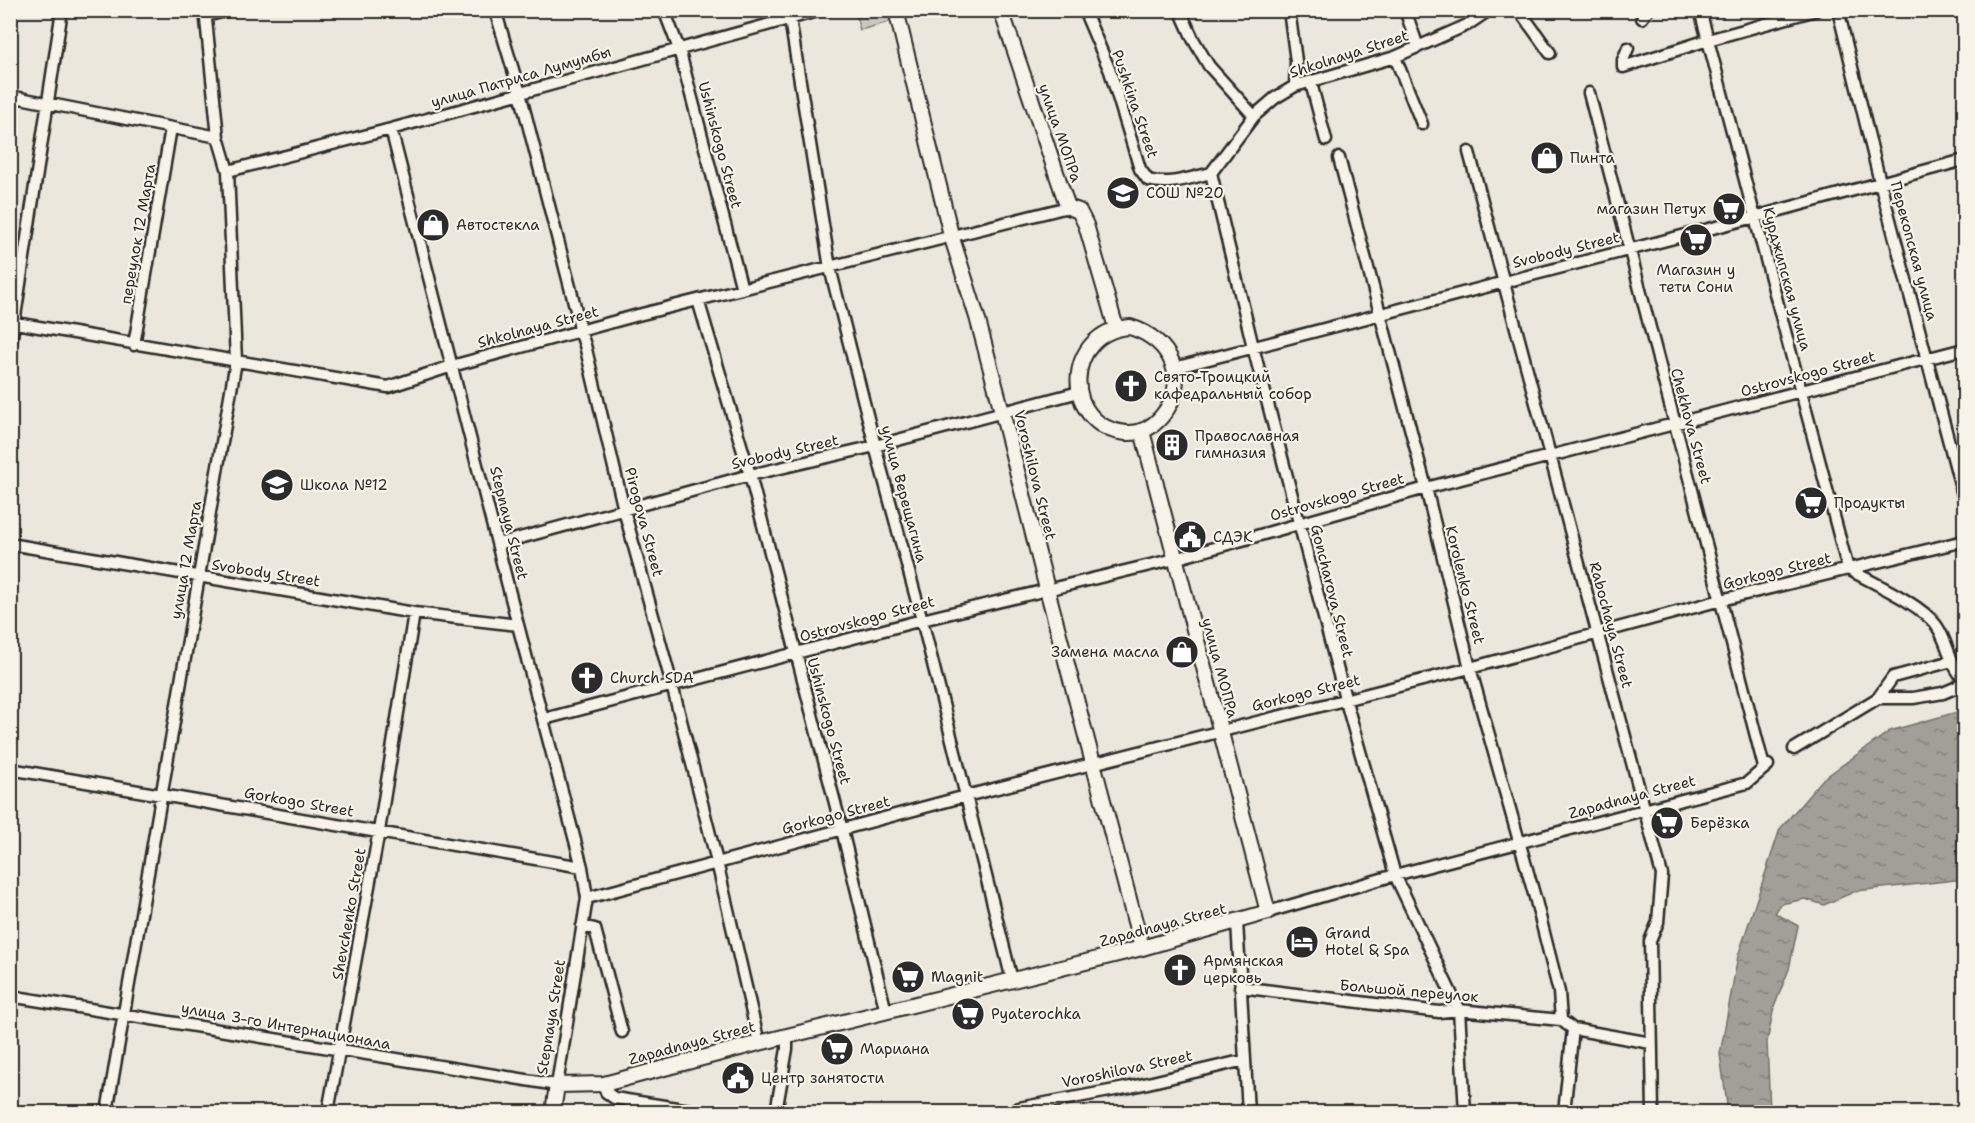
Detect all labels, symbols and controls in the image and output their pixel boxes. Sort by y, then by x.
street label: Shkolnaya Street [1287,25,1411,83]
street label: улица Патриса Лумумбы [429,42,613,112]
street label: Pushkina Street [1107,47,1163,161]
street label: Ushinskogo Street [693,79,747,211]
street label: улица МОПРа [1034,81,1086,186]
shop icon: Пинта [1529,140,1565,176]
place label: Пинта [1570,148,1616,168]
street label: переулок 12 Марта [116,162,160,306]
school or university icon: СОШ №20 [1105,175,1141,211]
street label: Перекопская улица [1886,179,1942,323]
place label: СОШ №20 [1146,183,1224,203]
supermarket icon: магазин Петух [1711,191,1747,227]
place label: магазин Петух [1597,199,1706,219]
street label: Курджипская улица [1758,205,1816,354]
shop icon: Автостекла [415,207,451,243]
place label: Автостекла [456,215,540,235]
supermarket icon: Магазин у тети Сони [1678,222,1714,258]
street label: Svobody Street [1510,227,1622,273]
place label: Магазин у тети Сони [1657,260,1735,297]
street label: Shkolnaya Street [475,301,601,353]
street label: Ostrovskogo Street [1738,346,1878,402]
street label: Chekhova Street [1666,366,1716,486]
place label: Свято-Троицкий кафедральный собор [1154,367,1312,404]
church icon: Свято-Троицкий кафедральный собор [1113,368,1149,404]
street label: Voroshilova Street [1009,408,1061,542]
street label: улица Верещагина [876,423,932,565]
place label: Православная гимназия [1195,426,1300,463]
building icon: Православная гимназия [1154,427,1190,463]
street label: Svobody Street [729,430,841,474]
street label: Stepnaya Street [485,464,533,582]
street label: Pirogova Street [620,465,668,579]
school or university icon: Школа №12 [259,467,295,503]
street label: Ostrovskogo Street [1268,468,1406,526]
place label: Школа №12 [300,475,388,495]
supermarket icon: Продукты [1793,485,1829,521]
place label: Продукты [1834,493,1905,513]
street label: улица 12 Марта [166,499,206,621]
public building icon: СДЭК [1172,519,1208,555]
street label: Goncharova Street [1306,522,1358,660]
street label: Korolenko Street [1441,524,1489,646]
place label: СДЭК [1213,527,1253,547]
street label: Gorkogo Street [1721,548,1833,594]
street label: Svobody Street [210,555,322,591]
street label: Rabochaya Street [1585,560,1637,690]
street label: Ostrovskogo Street [797,591,937,647]
street label: улица МОПРа [1197,616,1243,721]
shop icon: Замена масла [1164,634,1200,670]
place label: Замена масла [1051,642,1160,662]
street label: Ushinskogo Street [802,655,856,787]
church icon: Church SDA [569,660,605,696]
place label: Church SDA [610,668,694,688]
street label: Gorkogo Street [1250,670,1362,716]
street label: Zapadnaya Street [1566,770,1698,824]
street label: Gorkogo Street [243,783,355,821]
street label: Gorkogo Street [780,791,892,839]
supermarket icon: Берёзка [1649,805,1685,841]
place label: Берёзка [1690,813,1750,833]
street label: Shevchenko Street [328,846,370,982]
street label: Zapadnaya Street [1097,898,1229,952]
place label: Grand Hotel & Spa [1325,923,1410,960]
hotel icon: Grand Hotel & Spa [1284,924,1320,960]
place label: Армянская церковь [1203,951,1284,988]
church icon: Армянская церковь [1162,952,1198,988]
street label: Stepnaya Street [532,958,570,1076]
supermarket icon: Magnit [890,959,926,995]
place label: Magnit [931,967,983,987]
street label: Большой переулок [1339,975,1479,1007]
supermarket icon: Pyaterochka [950,996,986,1032]
street label: улица 3-го Интернационала [180,998,393,1054]
place label: Pyaterochka [991,1004,1082,1024]
street label: Zapadnaya Street [626,1016,758,1070]
supermarket icon: Мариана [819,1031,855,1067]
place label: Мариана [860,1039,930,1059]
street label: Voroshilova Street [1060,1045,1194,1093]
public building icon: Центр занятости [720,1060,756,1096]
place label: Центр занятости [761,1068,884,1088]

